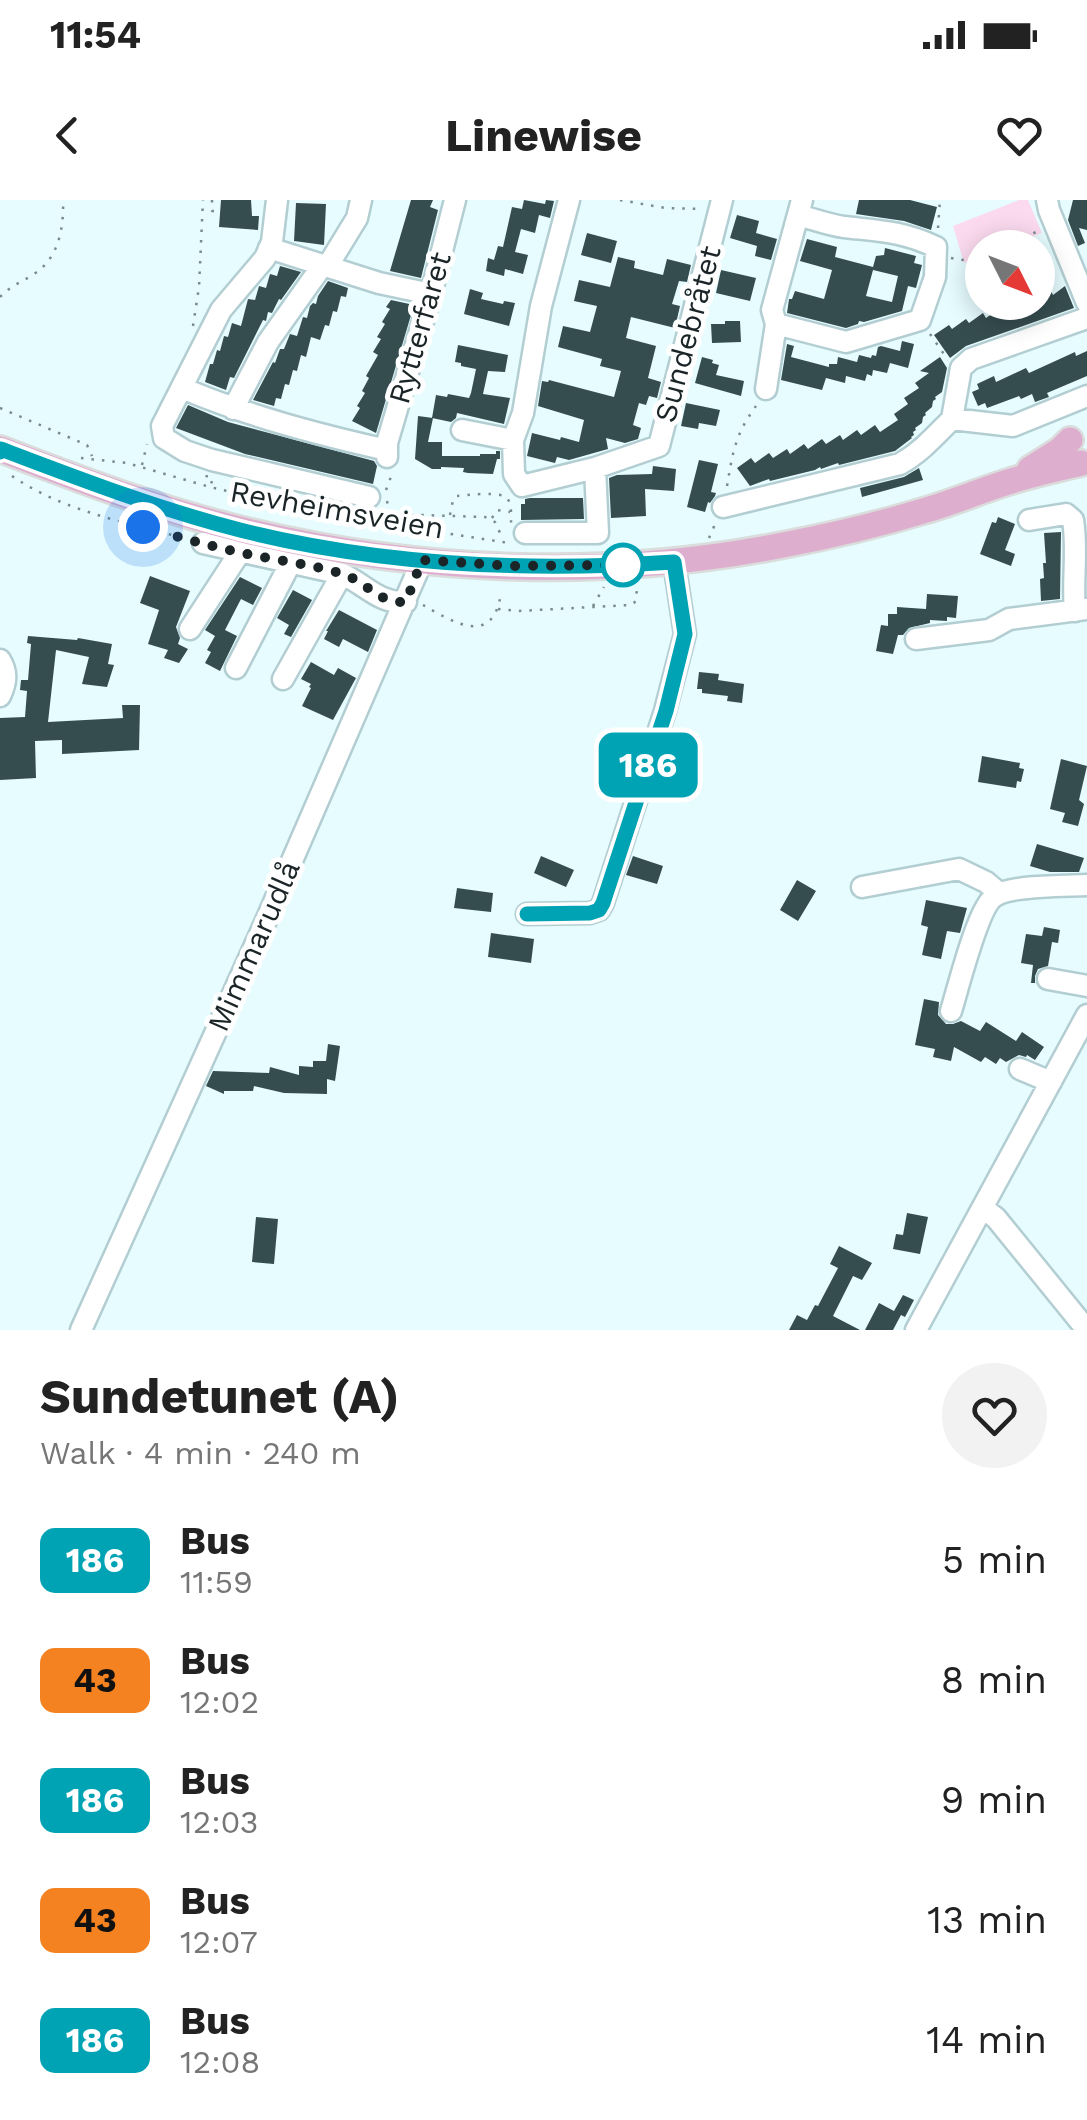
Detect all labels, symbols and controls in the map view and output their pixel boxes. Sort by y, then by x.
text: 11:54 [50,13,141,57]
icon: back [40,108,95,163]
icon: heart [992,108,1047,163]
text: Linewise [445,109,642,162]
north arrow [965,230,1055,320]
map controls [965,230,1055,320]
street label: Sundebråtet [647,241,728,426]
street label: Rytterfaret [381,248,458,408]
street label: Revheimsveien [227,473,447,546]
your location [118,502,168,552]
unlabelled marker [602,544,644,586]
line badge: 186 [590,732,706,798]
text: 186 [619,744,677,786]
street label: Mimmarudlå [200,855,307,1037]
button: heart [942,1363,1047,1468]
text: Sundetunet (A) [40,1368,399,1425]
text: Walk · 4 min · 240 m [40,1434,361,1472]
text: Bus [180,1519,250,1563]
text: 5 min [942,1538,1047,1582]
text: 186 [66,1539,124,1581]
text: 11:59 [180,1563,253,1601]
text: Bus [180,1639,250,1683]
text: 8 min [941,1658,1047,1702]
text: 43 [73,1659,117,1701]
text: 12:02 [180,1683,259,1721]
text: Bus [180,1759,250,1803]
text: 9 min [941,1778,1047,1822]
text: 186 [66,1779,124,1821]
text: 12:03 [180,1803,259,1841]
text: Bus [180,1879,250,1923]
text: 13 min [927,1898,1047,1942]
text: 43 [73,1899,117,1941]
text: 12:07 [180,1923,258,1961]
text: Bus [180,1999,250,2043]
text: 14 min [926,2018,1047,2062]
text: 186 [66,2019,124,2061]
text: 12:08 [180,2043,260,2081]

